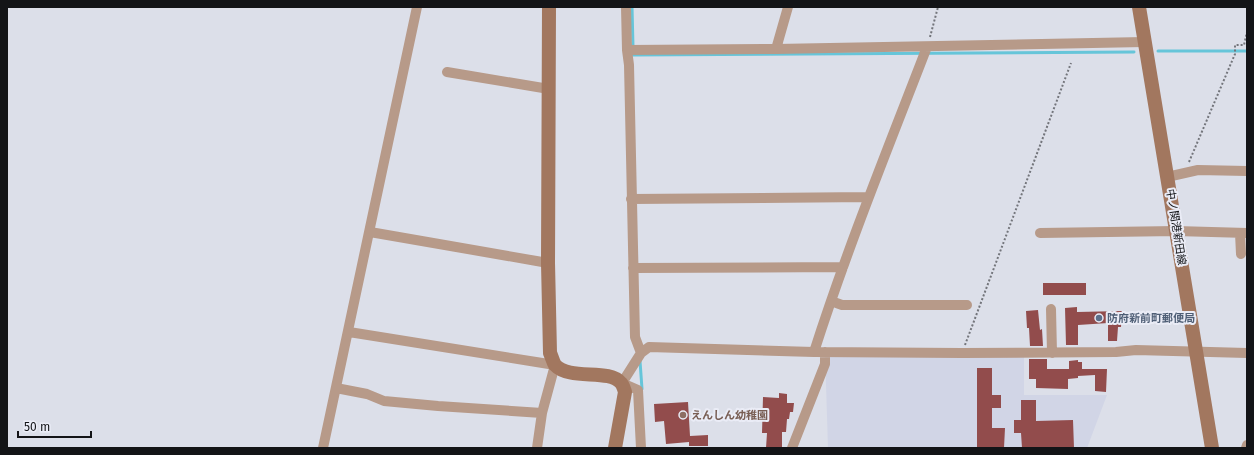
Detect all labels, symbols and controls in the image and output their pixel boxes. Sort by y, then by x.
street label: 中ノ関港新田線 [1164,188,1188,266]
place label: 防府新前町郵便局 [1107,312,1195,325]
marker: 防府新前町郵便局 [1094,313,1104,323]
place label: えんしん幼稚園 [691,409,768,422]
marker: えんしん幼稚園 [678,410,688,420]
scale bar [18,413,91,439]
text: 50 m [24,420,50,434]

